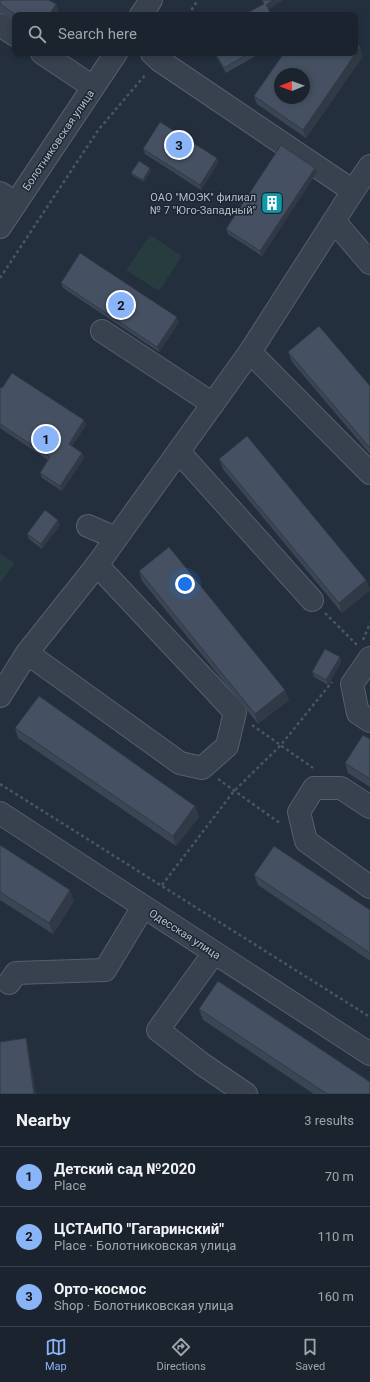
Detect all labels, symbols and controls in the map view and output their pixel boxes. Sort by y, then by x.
search box [12,12,358,56]
icon: search [26,23,48,45]
text: Search here [58,25,137,43]
north arrow [274,68,310,104]
street label: Болотниковская улица [20,87,97,193]
pin: 3 [166,130,192,160]
building icon: ОАО "МОЭК" филиал № 7 "Юго-Западный" [259,190,285,216]
place label: ОАО "МОЭК" филиал № 7 "Юго-Западный" [150,191,256,217]
pin: 2 [108,290,134,320]
pin: 1 [33,424,59,454]
your location [175,574,195,594]
street label: Одесская улица [147,907,223,962]
text: Nearby [16,1110,71,1130]
text: 3 results [304,1113,354,1128]
text: Детский сад №2020 [54,1160,196,1178]
text: 1 [25,1169,33,1184]
text: 70 m [325,1169,354,1184]
text: Place [54,1178,86,1193]
text: ЦСТАиПО "Гагаринский" [54,1220,224,1238]
text: 2 [25,1229,33,1244]
text: 110 m [317,1229,354,1244]
text: Place · Болотниковская улица [54,1238,236,1253]
text: Орто-космос [54,1280,146,1298]
text: 3 [25,1289,33,1304]
text: 160 m [317,1289,354,1304]
text: Shop · Болотниковская улица [54,1298,234,1313]
tab: Map [45,1336,67,1373]
tab: Directions [156,1336,206,1373]
tab: Saved [295,1336,325,1373]

